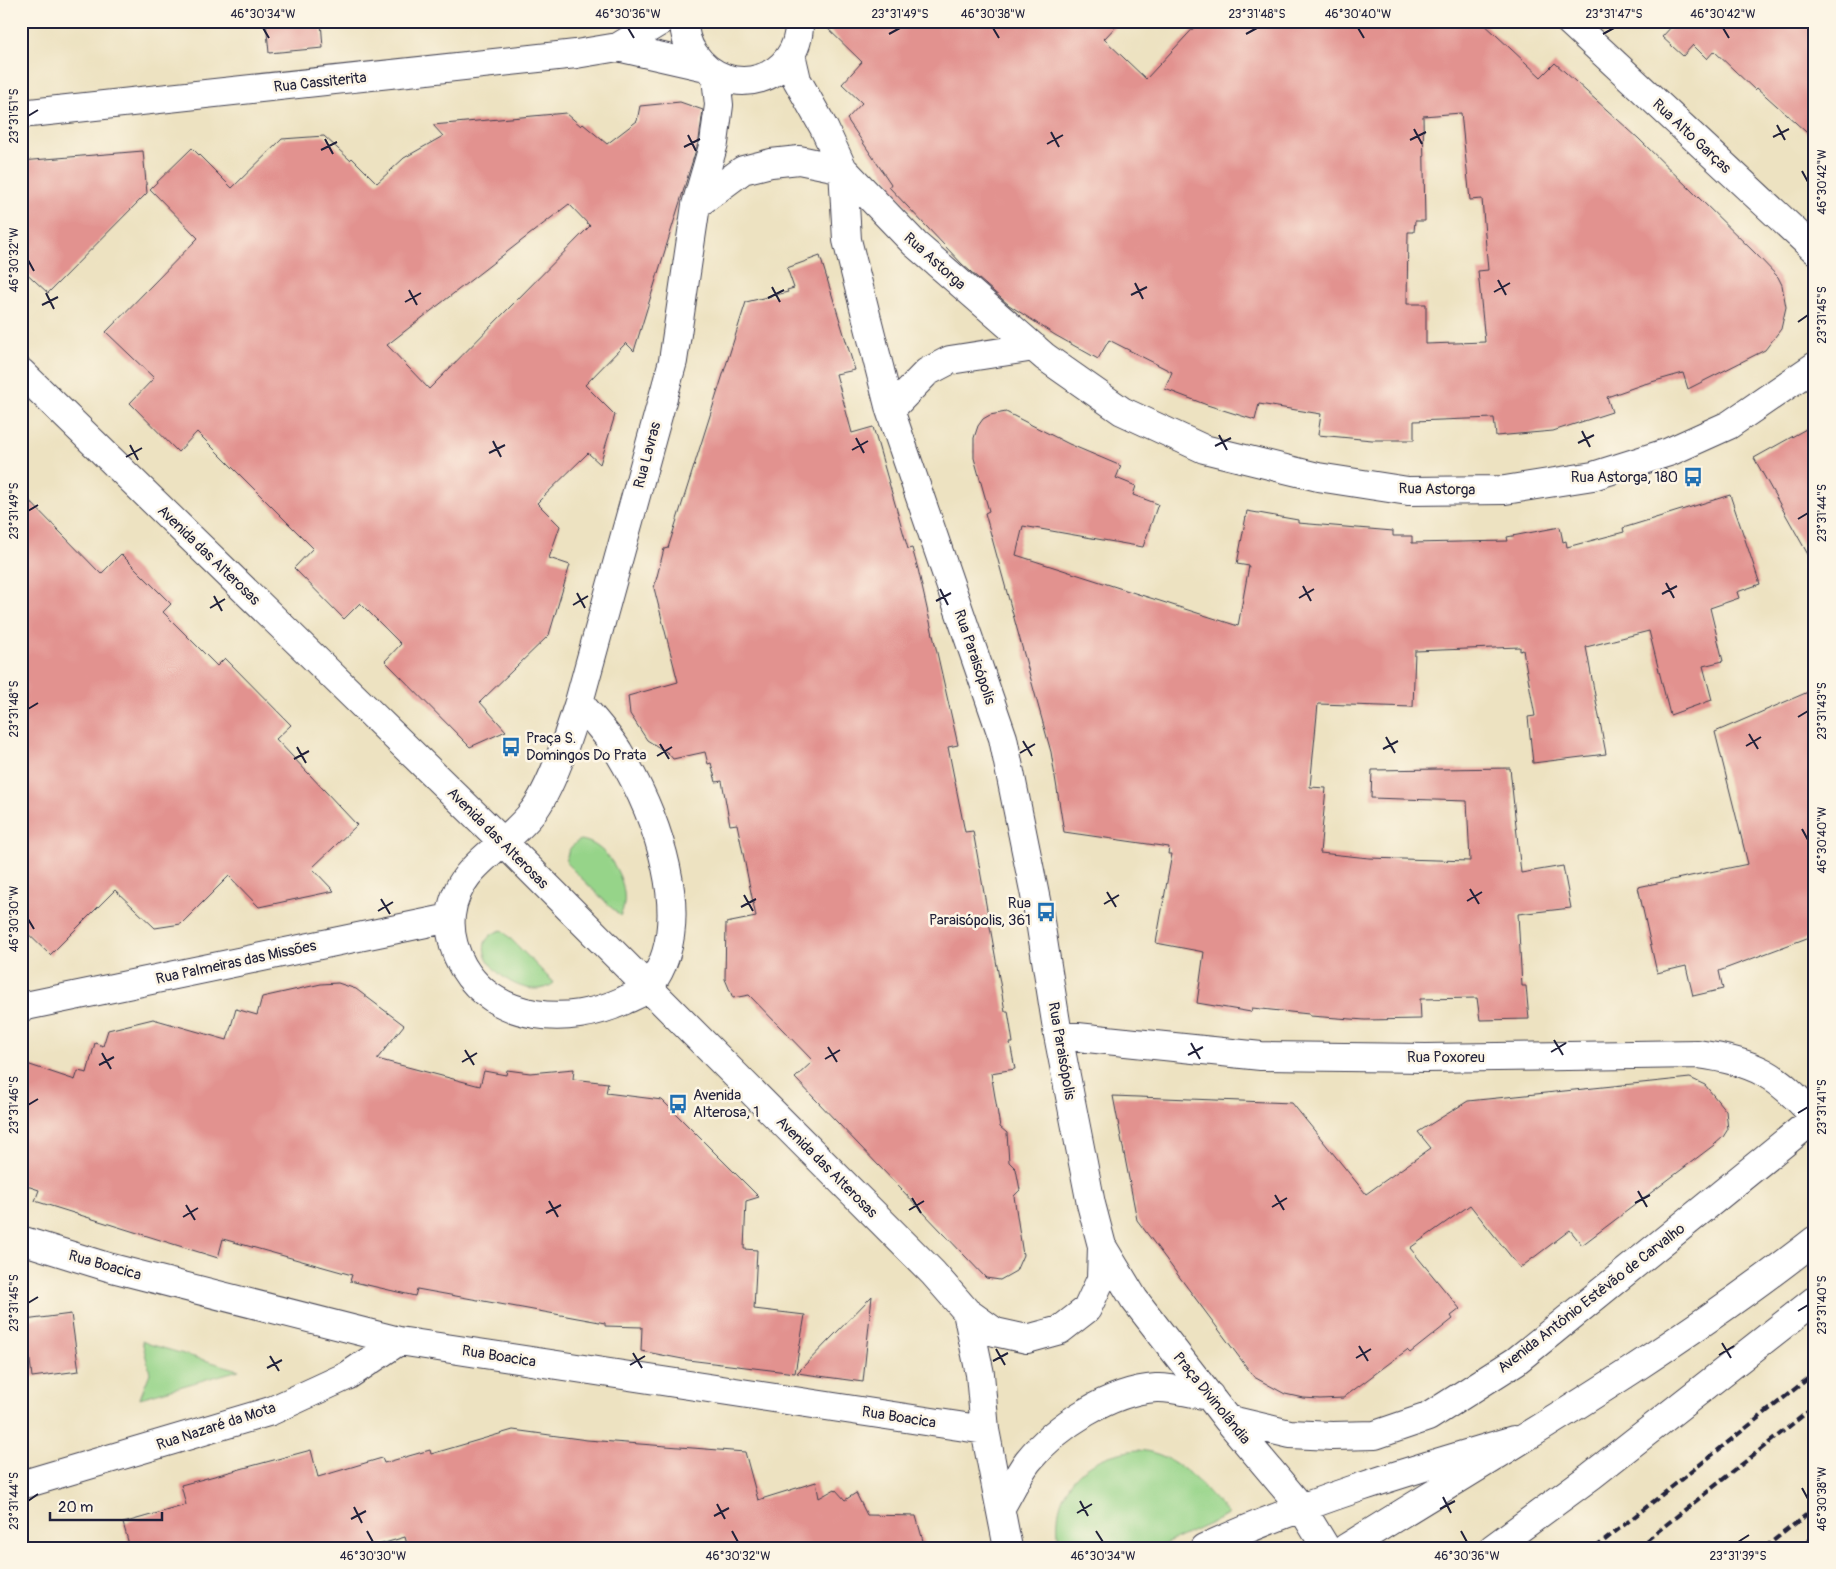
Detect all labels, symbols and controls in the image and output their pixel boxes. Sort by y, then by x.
text: 46°30'34"W [230,7,296,22]
text: 46°30'36"W [595,7,661,22]
text: 23°31'49"S [871,7,929,22]
text: 46°30'38"W [961,7,1025,22]
text: 23°31'48"S [1229,7,1285,22]
text: 46°30'40"W [1325,7,1391,22]
text: 23°31'47"S [1585,7,1643,22]
text: 46°30'42"W [1690,7,1756,22]
street label: Rua Cassiterita [273,68,367,97]
text: 23°31'51"S [7,88,22,144]
street label: Rua Alto Garças [1648,95,1735,178]
text: 46°30'42"W [1815,149,1830,215]
text: 46°30'32"W [7,228,22,293]
street label: Rua Astorga [900,229,970,294]
text: 23°31'45"S [1815,286,1830,344]
street label: Rua Lavras [630,420,665,490]
bus stop icon: Rua Astorga, 180 [1682,466,1704,488]
place label: Rua Astorga, 180 [1571,468,1678,487]
street label: Rua Astorga [1398,479,1476,500]
text: 23°31'49"S [7,482,22,540]
text: 23°31'44"S [1815,484,1830,542]
street label: Avenida das Alterosas [153,501,264,610]
street label: Rua Paraisópolis [949,607,1000,707]
text: 23°31'48"S [7,681,22,737]
text: 23°31'43"S [1815,682,1830,740]
place label: Praça S. Domingos Do Prata [526,729,647,765]
bus stop icon: Praça S. Domingos Do Prata [500,736,522,758]
street label: Avenida das Alterosas [443,784,553,893]
text: 46°30'40"W [1815,807,1830,873]
text: 46°30'30"W [7,886,22,952]
place label: Rua Paraisópolis, 361 [929,894,1031,930]
bus stop icon: Rua Paraisópolis, 361 [1035,901,1057,923]
street label: Rua Palmeiras das Missões [154,936,318,989]
street label: Rua Paraisópolis [1044,1001,1080,1102]
street label: Rua Poxoreu [1407,1048,1485,1067]
text: 23°31'46"S [7,1076,22,1134]
text: 23°31'41"S [1815,1079,1830,1135]
place label: Avenida Alterosa, 1 [693,1086,759,1122]
bus stop icon: Avenida Alterosa, 1 [667,1093,689,1115]
street label: Avenida das Alterosas [772,1113,882,1222]
street label: Avenida Antônio Estêvão de Carvalho [1494,1219,1689,1378]
street label: Rua Boacica [66,1246,143,1285]
text: 23°31'45"S [7,1274,22,1332]
text: 23°31'40"S [1815,1275,1830,1335]
street label: Rua Boacica [460,1341,537,1372]
street label: Praça Divinolândia [1169,1348,1255,1448]
street label: Rua Nazaré da Mota [154,1398,278,1455]
street label: Rua Boacica [860,1402,937,1433]
text: 46°30'38"W [1815,1467,1830,1531]
text: 23°31'44"S [7,1472,22,1530]
scale bar [50,1489,162,1521]
text: 20 m [58,1498,93,1517]
text: 46°30'30"W [340,1549,406,1564]
text: 46°30'32"W [706,1549,771,1564]
text: 46°30'34"W [1070,1549,1136,1564]
text: 46°30'36"W [1434,1549,1500,1564]
text: 23°31'39"S [1710,1549,1766,1564]

